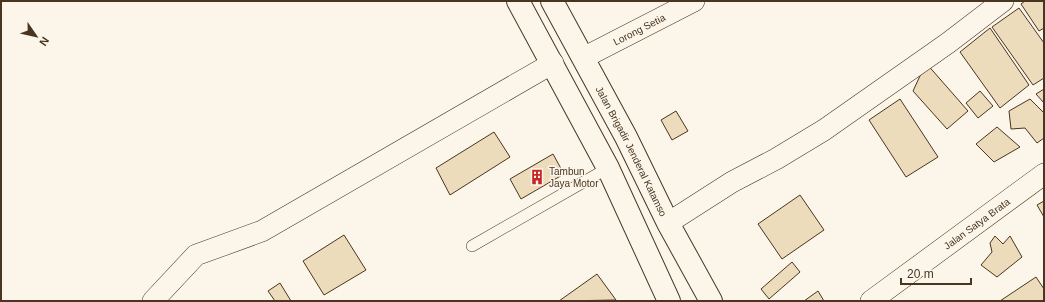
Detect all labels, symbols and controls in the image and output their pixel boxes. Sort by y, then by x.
street label: Lorong Setia [611,11,667,47]
north arrow [16,16,56,56]
text: N [37,35,51,48]
street label: Jalan Brigadir Jenderal Katamso [594,84,670,218]
place label: Tambun Jaya Motor [549,166,599,189]
building icon: Tambun Jaya Motor [528,168,546,186]
street label: Jalan Satya Brata [942,195,1012,251]
scale bar [901,260,971,286]
text: 20 m [907,267,934,281]

